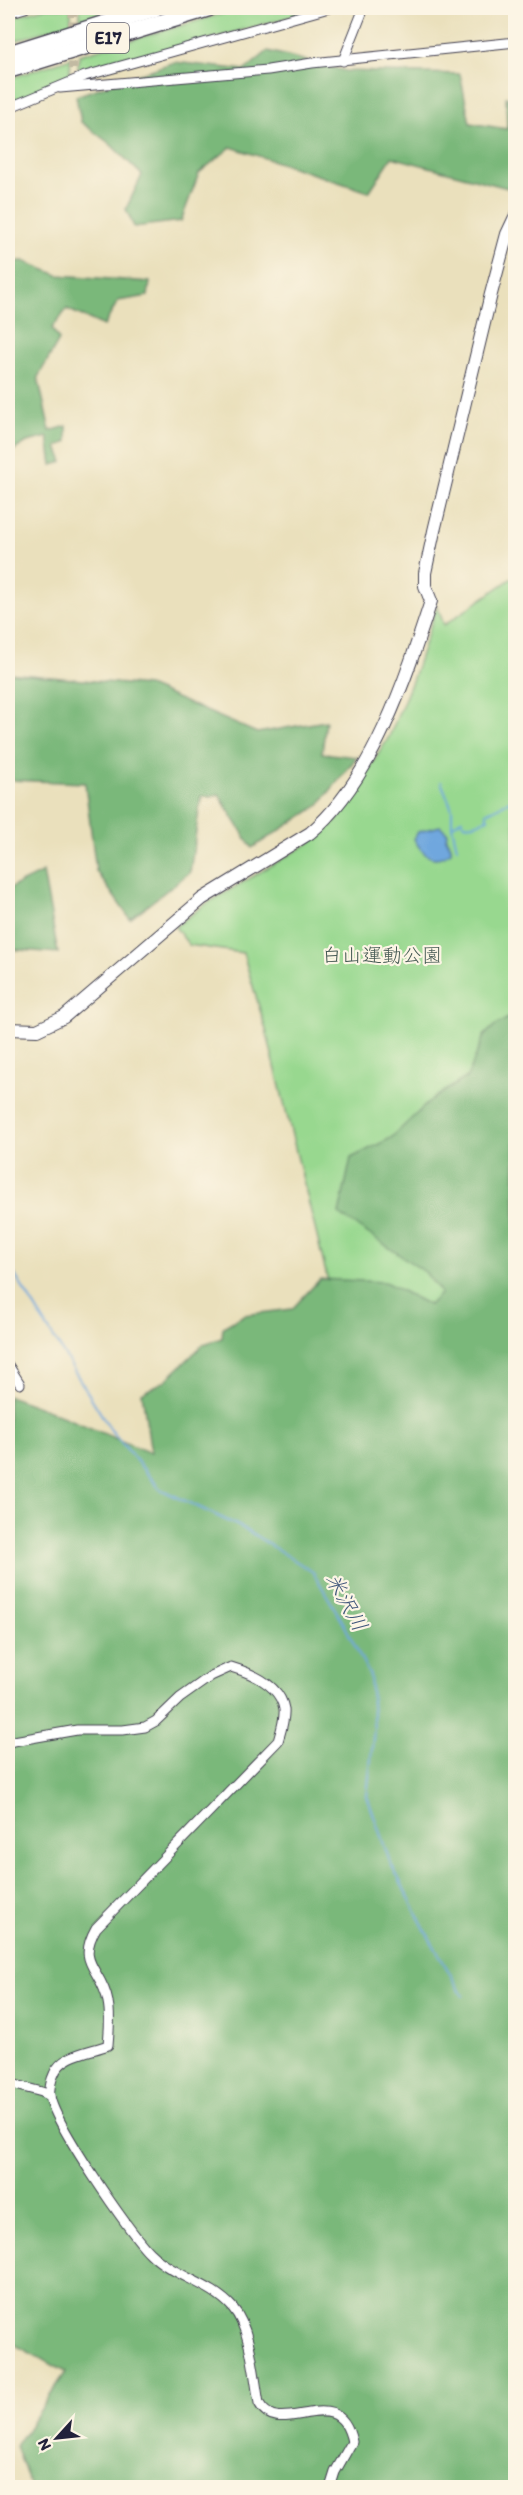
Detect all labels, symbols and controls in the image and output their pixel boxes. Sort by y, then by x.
road number: E17 [87,23,129,53]
park label: 白山運動公園 [322,943,442,967]
water label: 米沢川 [321,1568,373,1636]
north arrow [27,2408,87,2468]
text: N [33,2435,55,2454]

